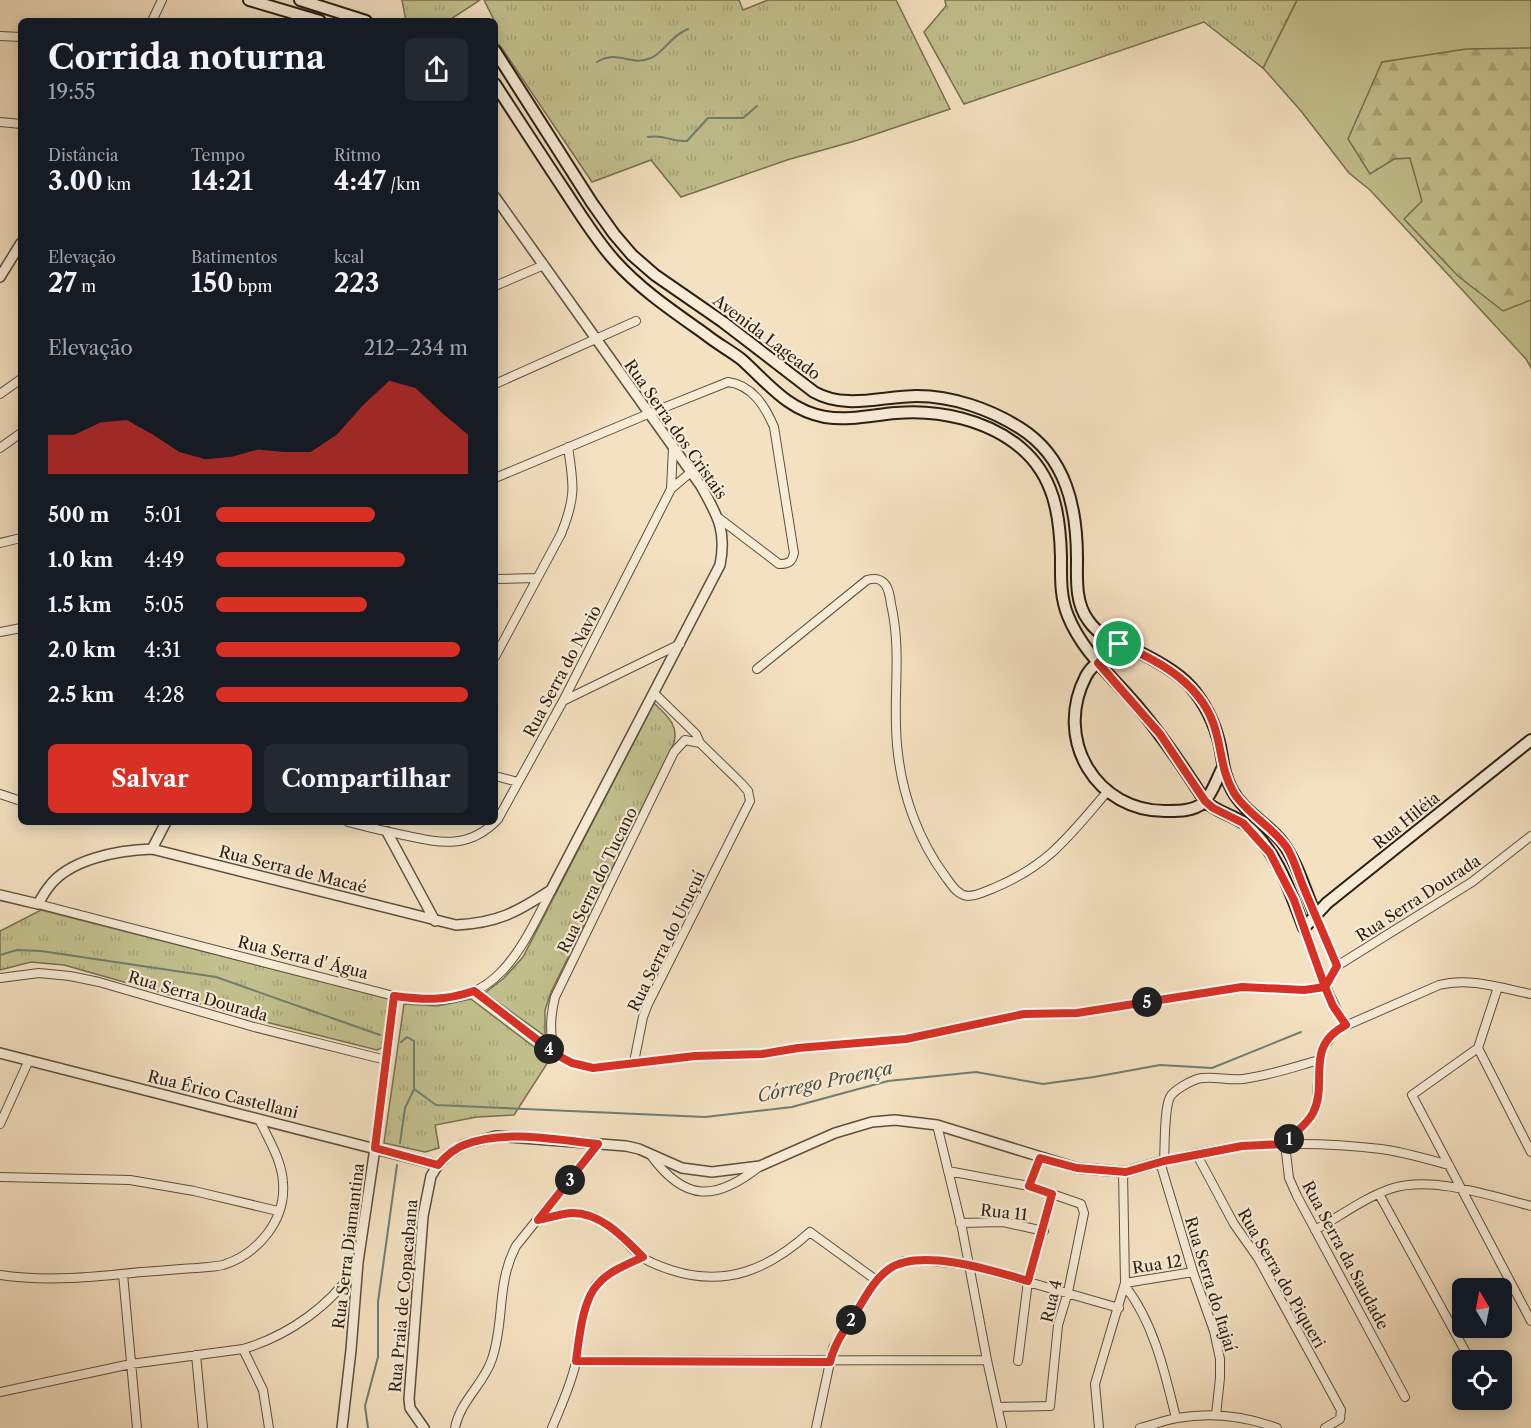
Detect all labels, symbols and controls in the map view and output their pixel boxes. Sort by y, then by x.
text: Corrida noturna [48,37,325,78]
button: share [405,38,468,101]
text: 19:55 [48,80,95,104]
text: Distância [48,145,119,165]
text: Tempo [191,145,245,165]
text: Ritmo [334,145,381,165]
text: 3.00 [48,165,103,197]
text: 14:21 [191,165,253,197]
text: 4:47 [334,165,386,197]
text: km [103,174,131,194]
text: /km [386,174,420,194]
text: Elevação [48,247,116,267]
text: Batimentos [191,247,277,267]
text: kcal [334,247,364,267]
text: 27 [48,267,77,299]
text: 150 [191,267,234,299]
text: 223 [334,267,379,299]
text: m [77,276,96,296]
text: bpm [234,276,272,296]
street label: Avenida Lageado [708,289,825,384]
text: Elevação [48,336,133,360]
text: 212–234 m [364,336,468,360]
street label: Rua Serra dos Cristais [620,355,732,503]
text: 500 m [48,503,109,527]
text: 5:01 [144,503,182,527]
text: 1.0 km [48,548,113,572]
text: 4:49 [144,548,184,572]
text: 1.5 km [48,593,112,617]
text: 5:05 [144,593,184,617]
street label: Rua Serra do Navio [519,601,605,740]
pin [1093,618,1144,669]
icon: arrive [1102,627,1135,660]
text: 2.0 km [48,638,116,662]
text: 4:31 [144,638,181,662]
text: 2.5 km [48,683,115,707]
text: 4:28 [144,683,185,707]
button: Salvar [48,744,252,813]
button: Compartilhar [264,744,468,813]
street label: Rua Hiléia [1369,787,1444,853]
street label: Rua Serra do Tucano [553,804,641,956]
street label: Rua Serra de Macaé [217,841,369,897]
street label: Rua Serra Dourada [1352,850,1484,946]
street label: Rua Serra do Uruçuí [623,867,709,1015]
street label: Rua Serra d' Água [236,931,371,983]
street label: Rua Serra Dourada [126,966,271,1026]
pin: 5 [1132,987,1162,1017]
text: 5 [1143,992,1151,1012]
pin: 4 [534,1034,564,1064]
text: 4 [544,1039,554,1059]
water label: Córrego Proença [755,1057,895,1107]
street label: Rua Érico Castellani [146,1066,300,1122]
pin: 1 [1274,1124,1304,1154]
text: 1 [1285,1129,1293,1149]
street label: Rua Serra Diamantina [328,1161,368,1330]
pin: 3 [555,1165,585,1195]
text: 3 [565,1170,575,1190]
street label: Rua Serra da Saudade [1298,1177,1394,1333]
street label: Rua Praia de Copacabana [385,1198,421,1393]
street label: Rua 11 [979,1200,1029,1224]
street label: Rua Serra do Piqueri [1234,1205,1330,1351]
street label: Rua Serra do Itajaí [1181,1214,1241,1354]
street label: Rua 12 [1131,1250,1183,1278]
street label: Rua 4 [1036,1278,1066,1324]
north arrow [1452,1278,1512,1338]
map controls [1452,1278,1512,1410]
pin: 2 [836,1305,866,1335]
text: 2 [846,1310,856,1330]
button: locate [1452,1350,1512,1410]

